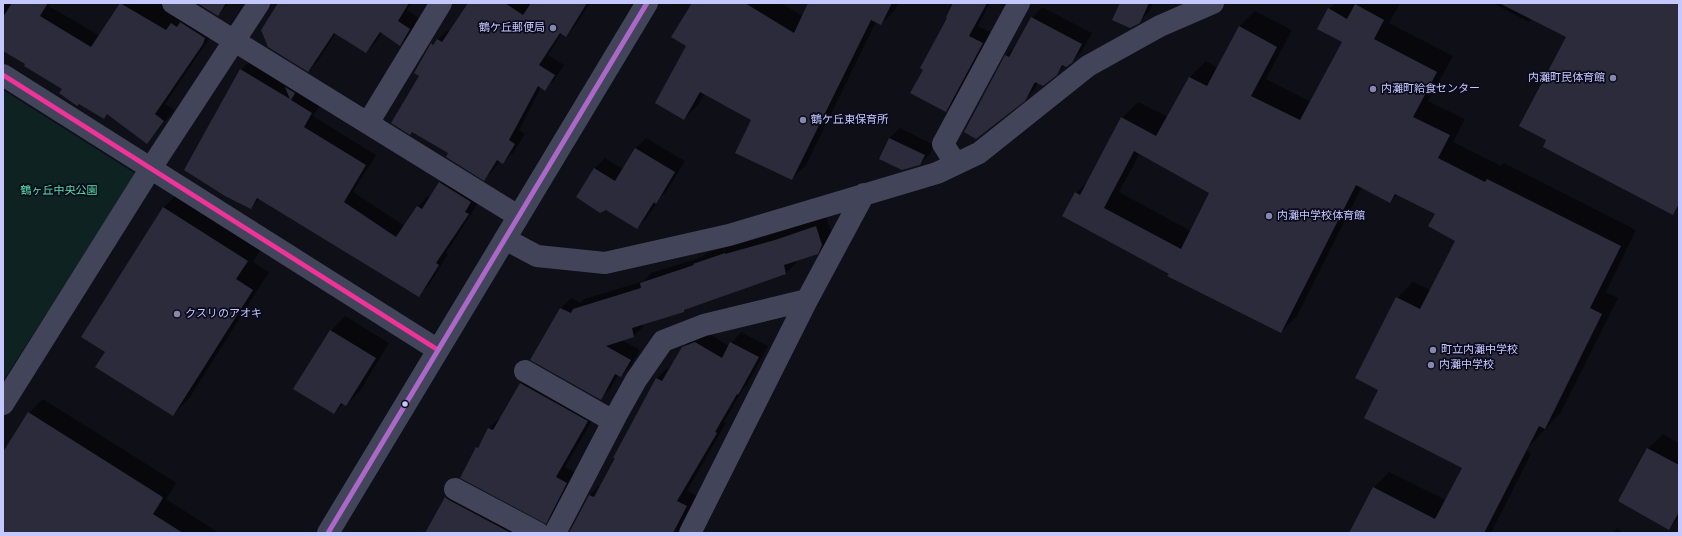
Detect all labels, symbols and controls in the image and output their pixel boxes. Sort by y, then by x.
place label: 鶴ケ丘郵便局 [479,21,545,35]
marker: 鶴ケ丘郵便局 [548,23,558,33]
place label: 内灘町民体育館 [1528,71,1605,85]
marker: 内灘町民体育館 [1608,73,1618,83]
place label: 内灘町給食センター [1381,82,1480,96]
marker: 内灘町給食センター [1368,84,1378,94]
place label: 鶴ケ丘東保育所 [811,113,888,127]
marker: 鶴ケ丘東保育所 [798,115,808,125]
park label: 鶴ヶ丘中央公園 [21,184,97,198]
place label: 内灘中学校体育館 [1277,209,1365,223]
marker: 内灘中学校体育館 [1264,211,1274,221]
place label: クスリのアオキ [185,307,262,321]
marker: クスリのアオキ [172,309,182,319]
place label: 町立内灘中学校 [1441,343,1518,357]
marker: 町立内灘中学校 [1428,345,1438,355]
place label: 内灘中学校 [1439,358,1494,372]
marker: 内灘中学校 [1426,360,1436,370]
unlabelled marker [400,399,410,409]

